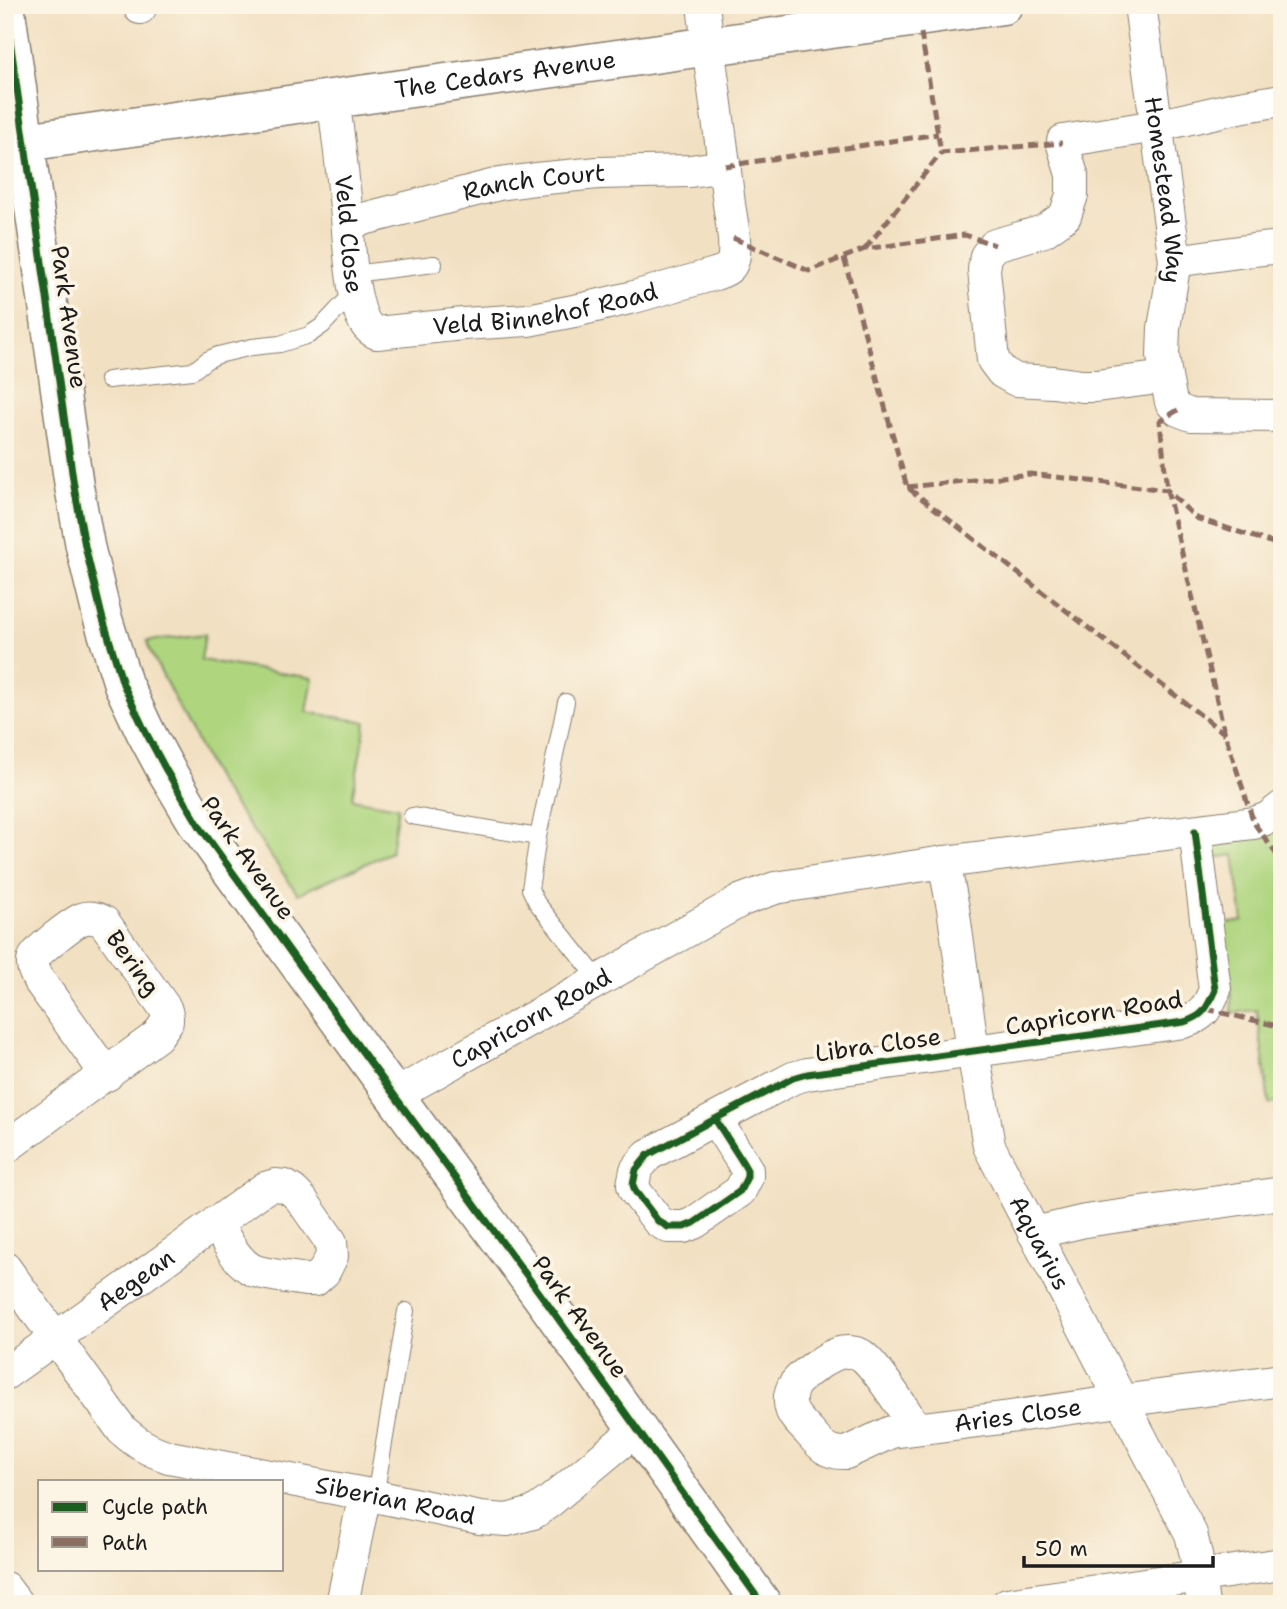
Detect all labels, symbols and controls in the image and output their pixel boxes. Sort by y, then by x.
street label: The Cedars Avenue [393,43,618,106]
street label: Homestead Way [1137,95,1192,286]
street label: Ranch Court [459,157,606,209]
street label: Veld Close [327,173,371,296]
street label: Park Avenue [43,243,95,391]
street label: Veld Binnehof Road [431,275,661,343]
street label: Park Avenue [194,790,302,926]
street label: Bering [99,924,167,1002]
street label: Capricorn Road [445,961,617,1076]
street label: Capricorn Road [1003,983,1185,1043]
street label: Libra Close [813,1020,943,1070]
street label: Aquarius [1002,1190,1077,1296]
street label: Aegean [91,1242,181,1319]
street label: Park Avenue [525,1249,635,1385]
street label: Aries Close [952,1391,1084,1440]
street label: Siberian Road [313,1469,478,1533]
legend [38,1480,284,1570]
text: Cycle path [102,1493,208,1521]
scale bar [1024,1525,1214,1569]
text: Path [102,1529,148,1557]
text: 50 m [1035,1535,1088,1563]

